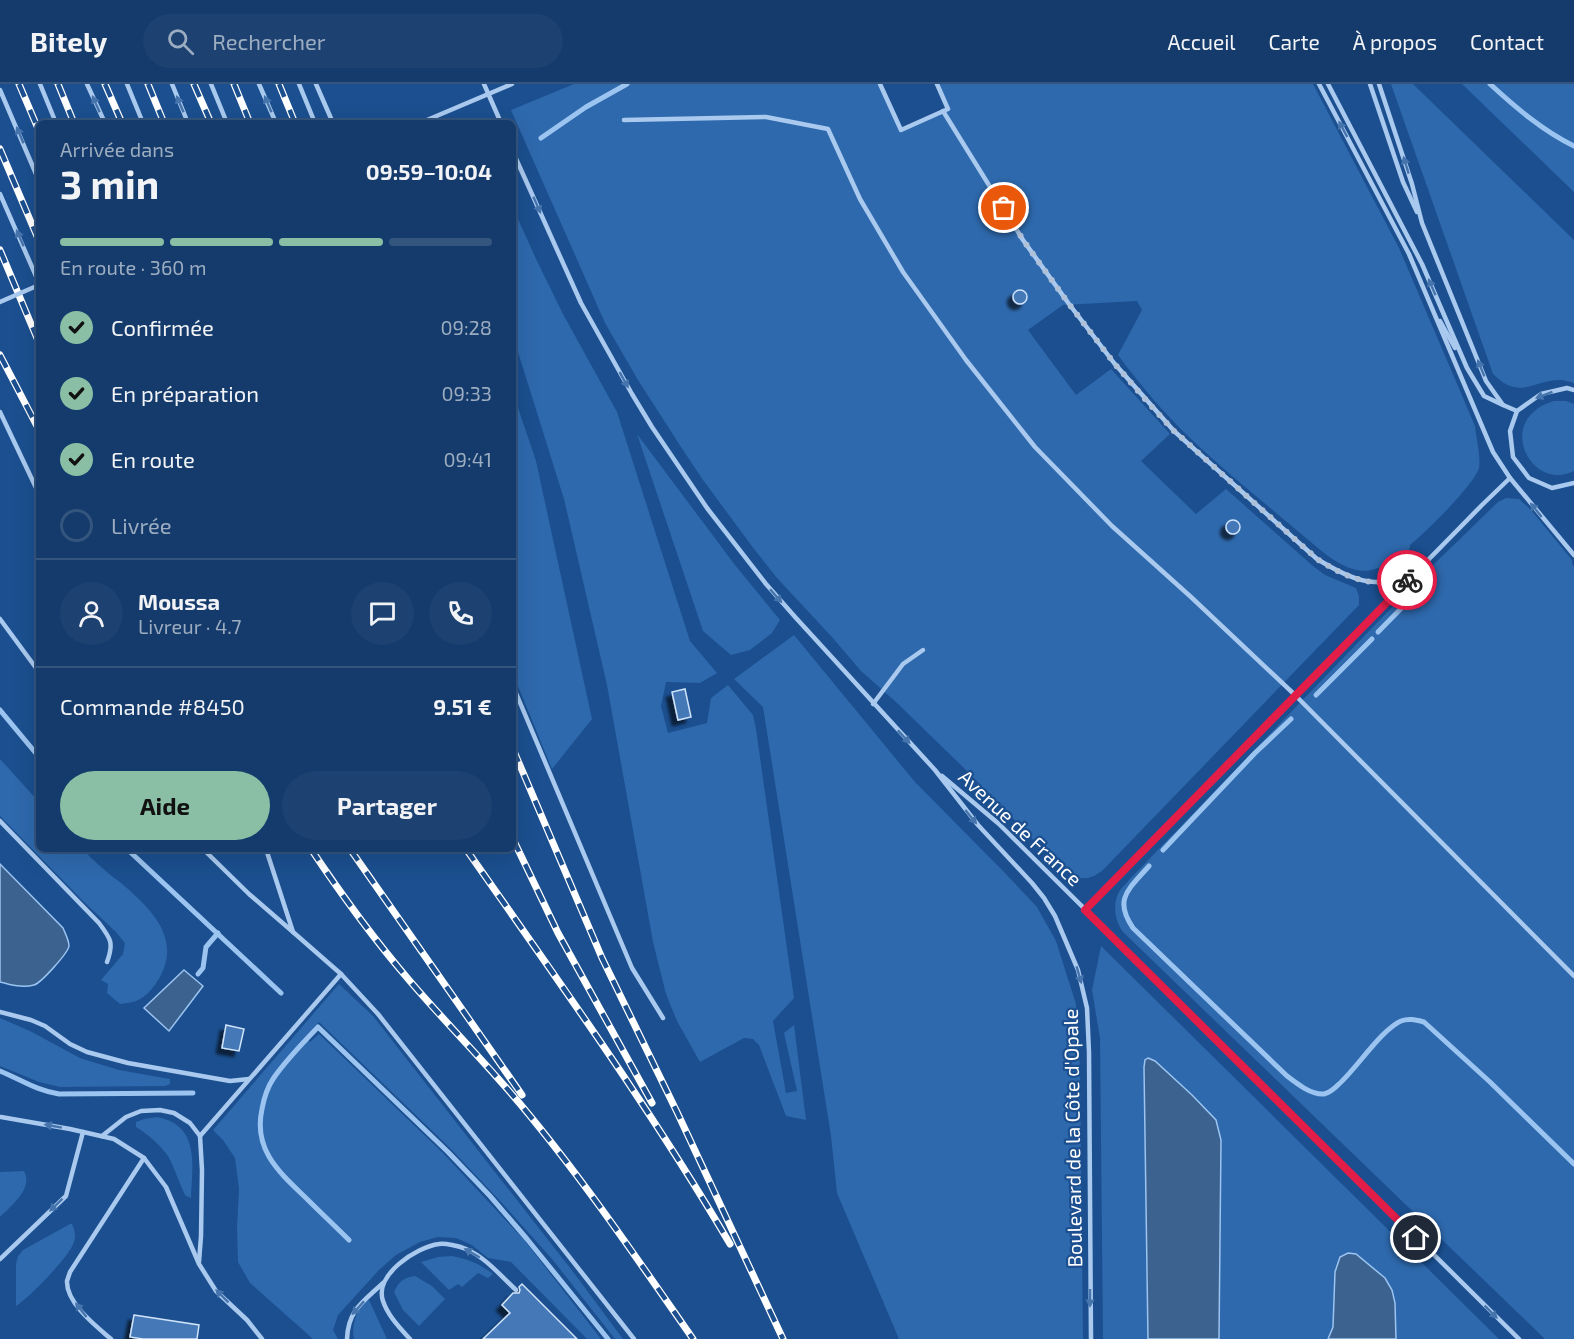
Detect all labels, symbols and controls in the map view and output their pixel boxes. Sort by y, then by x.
search box [143,14,563,68]
text: Bitely [30,24,107,58]
icon: search [164,25,197,58]
text: Rechercher [212,28,326,54]
text: Accueil [1167,29,1236,54]
text: Carte [1269,29,1320,54]
text: À propos [1353,29,1437,54]
text: Contact [1470,29,1544,54]
one-way arrow [91,94,101,112]
one-way arrow [175,94,185,112]
one-way arrow [263,94,273,112]
one-way arrow [1338,120,1348,137]
one-way arrow [15,127,24,144]
text: Arrivée dans [60,137,174,161]
one-way arrow [1401,156,1411,174]
text: 09:59–10:04 [366,158,492,184]
text: 3 min [60,160,159,207]
pin [978,182,1029,233]
icon: bag [987,191,1020,224]
one-way arrow [532,197,542,215]
one-way arrow [15,230,24,247]
text: En route · 360 m [60,255,206,279]
one-way arrow [1427,278,1436,296]
icon: check [60,311,93,344]
text: Confirmée [111,314,214,340]
text: 09:28 [440,315,492,339]
one-way arrow [1476,359,1485,377]
one-way arrow [619,372,629,389]
icon: check [60,377,93,410]
text: En préparation [111,380,259,406]
text: 09:33 [442,381,492,405]
one-way arrow [1534,390,1552,400]
icon: check [60,443,93,476]
text: En route [111,446,195,472]
text: 09:41 [444,447,492,471]
one-way arrow [1530,502,1543,518]
text: Livrée [111,512,172,538]
courier [1377,550,1437,610]
icon: bike [1391,564,1424,597]
button: person [60,582,123,645]
button: chat [351,582,414,645]
button: phone [429,582,492,645]
text: Moussa [138,588,220,614]
one-way arrow [769,588,782,603]
text: Livreur · 4.7 [138,614,241,638]
text: Commande #8450 [60,693,245,719]
text: 9.51 € [433,693,492,719]
one-way arrow [897,729,910,744]
street label: Avenue de France [954,764,1087,890]
button: Aide [60,771,270,840]
button: Partager [282,771,492,840]
one-way arrow [964,809,976,824]
one-way arrow [1075,967,1084,985]
street label: Boulevard de la Côte d'Opale [1058,1008,1086,1268]
one-way arrow [44,1121,63,1130]
one-way arrow [49,1198,64,1212]
pin [1390,1212,1441,1263]
icon: home [1399,1221,1432,1254]
one-way arrow [463,1248,480,1258]
one-way arrow [1085,1288,1095,1307]
one-way arrow [215,1289,229,1304]
one-way arrow [351,1300,365,1315]
one-way arrow [74,1302,87,1318]
one-way arrow [1484,1304,1498,1318]

